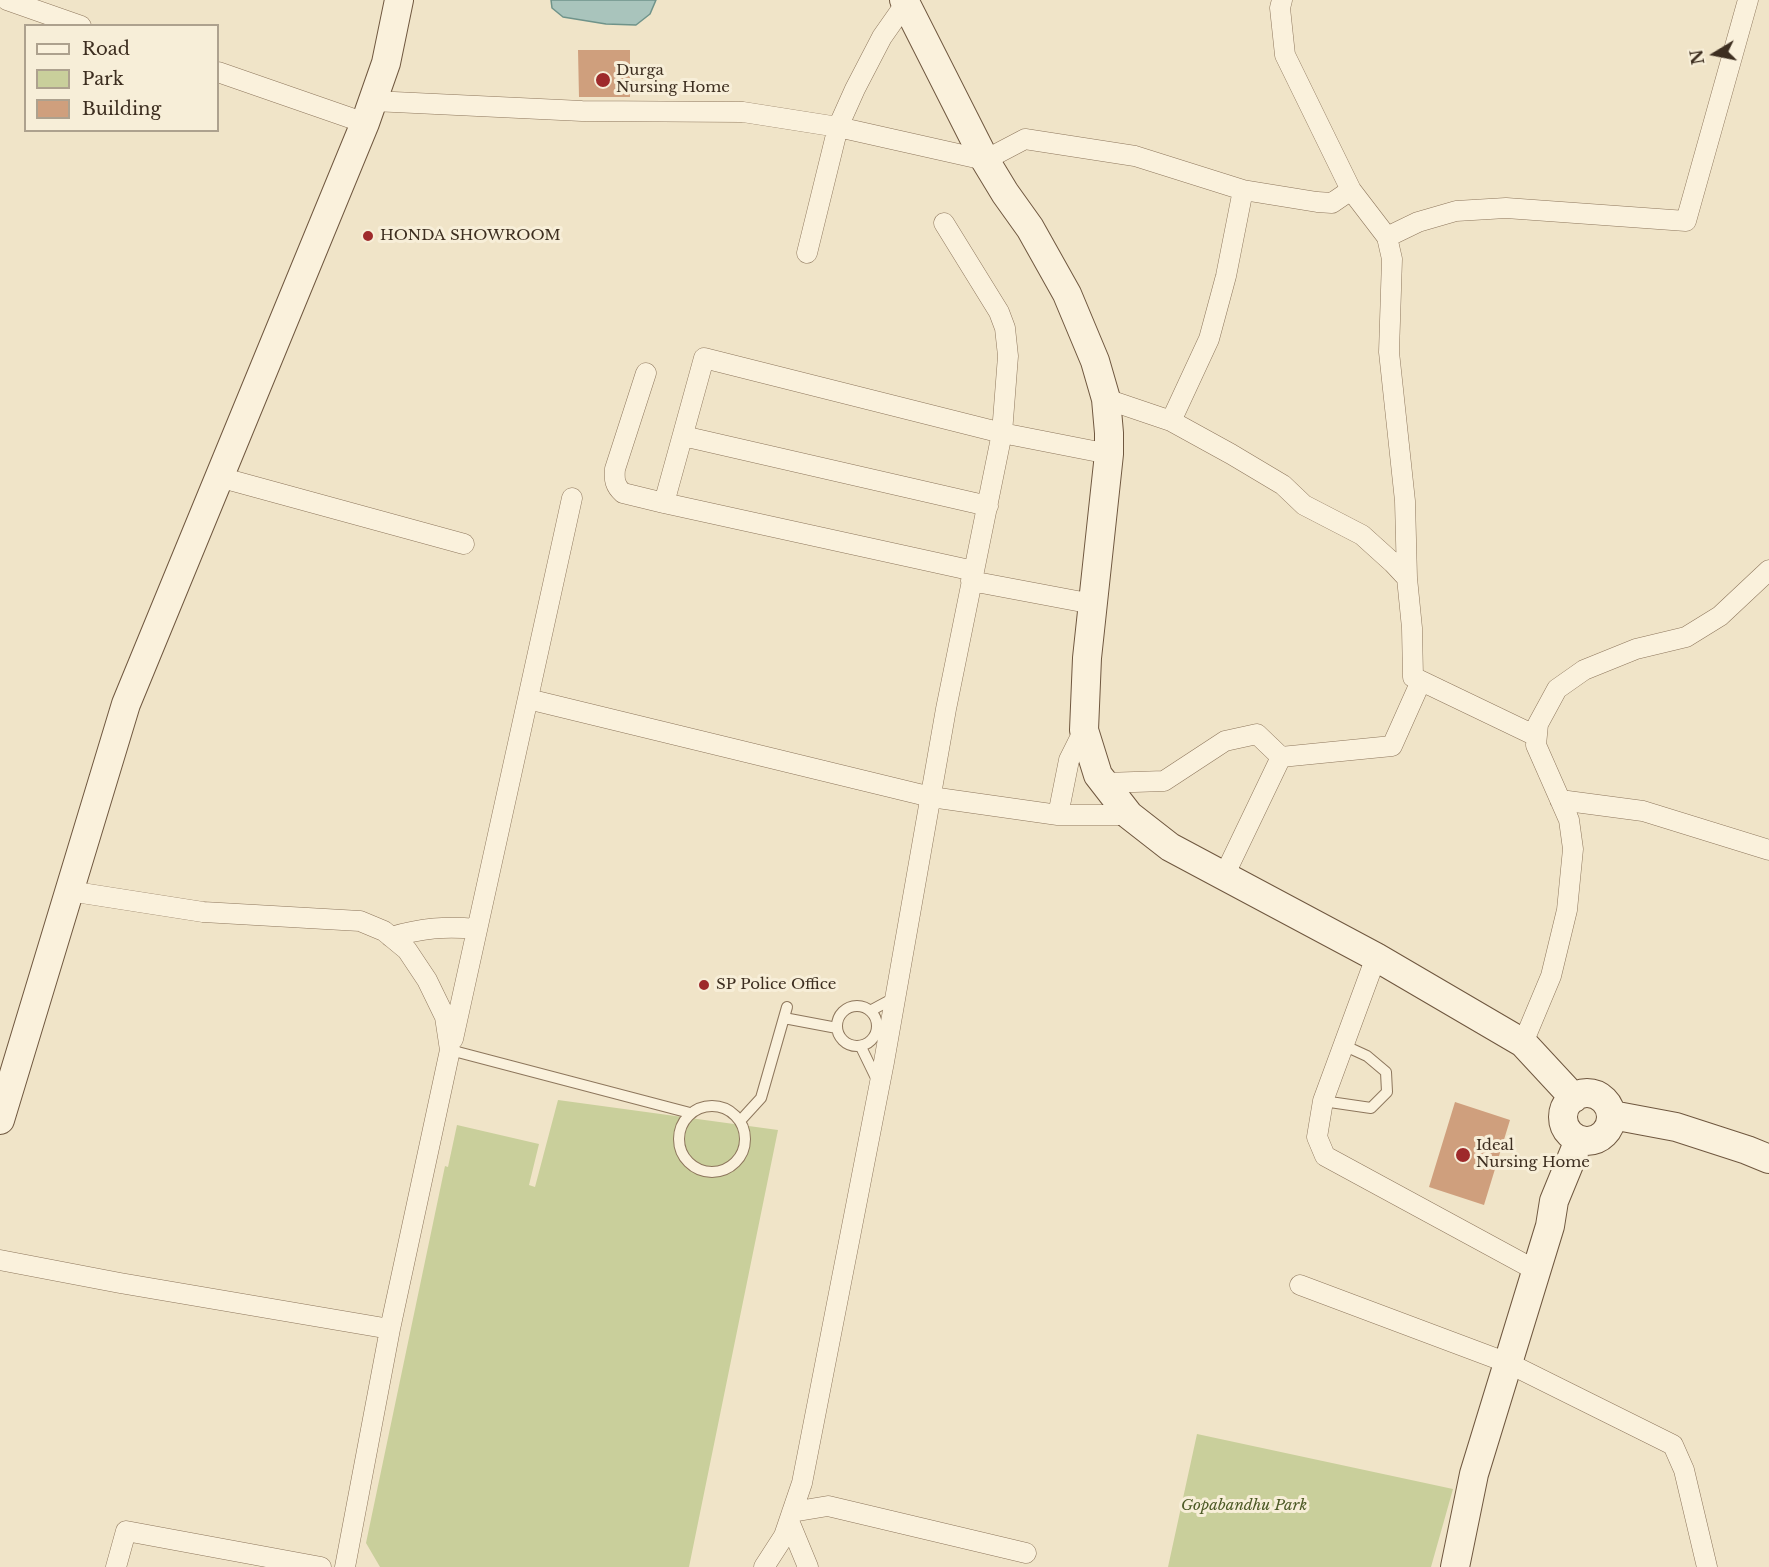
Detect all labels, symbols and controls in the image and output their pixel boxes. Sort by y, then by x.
legend [24,24,219,132]
north arrow [1685,24,1745,84]
text: Road [82,38,130,60]
text: N [1686,48,1708,66]
place label: Durga Nursing Home [616,62,730,97]
text: Park [82,68,124,90]
marker: Durga Nursing Home [594,71,612,89]
text: Building [82,98,161,120]
place label: HONDA SHOWROOM [380,227,561,245]
marker: HONDA SHOWROOM [361,229,375,243]
place label: SP Police Office [716,976,836,994]
marker: SP Police Office [697,978,711,992]
place label: Ideal Nursing Home [1476,1137,1590,1172]
marker: Ideal Nursing Home [1454,1146,1472,1164]
park label: Gopabandhu Park [1181,1497,1307,1515]

